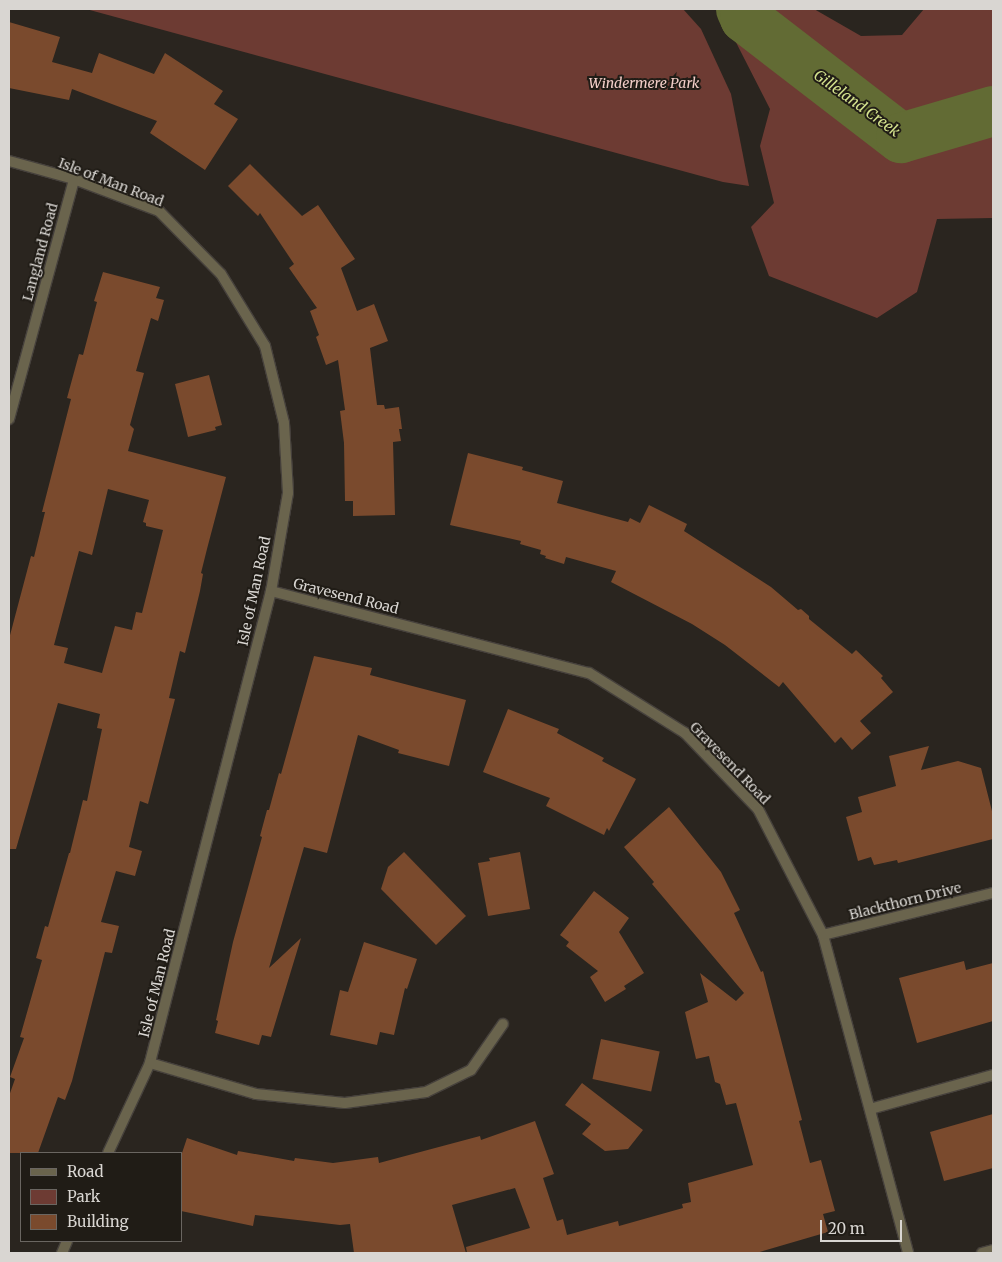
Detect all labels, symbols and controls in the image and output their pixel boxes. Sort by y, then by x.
water label: Gilleland Creek [810,66,904,140]
park label: Windermere Park [589,75,699,91]
street label: Isle of Man Road [56,154,166,210]
street label: Langland Road [19,201,61,303]
street label: Isle of Man Road [234,535,274,647]
street label: Gravesend Road [292,575,400,617]
street label: Gravesend Road [686,718,774,808]
street label: Blackthorn Drive [847,879,963,923]
street label: Isle of Man Road [135,927,179,1039]
legend [20,1152,182,1242]
text: Road [67,1162,103,1181]
text: Park [67,1187,100,1206]
scale bar [822,1210,904,1242]
text: Building [67,1212,129,1231]
text: 20 m [828,1219,865,1238]

